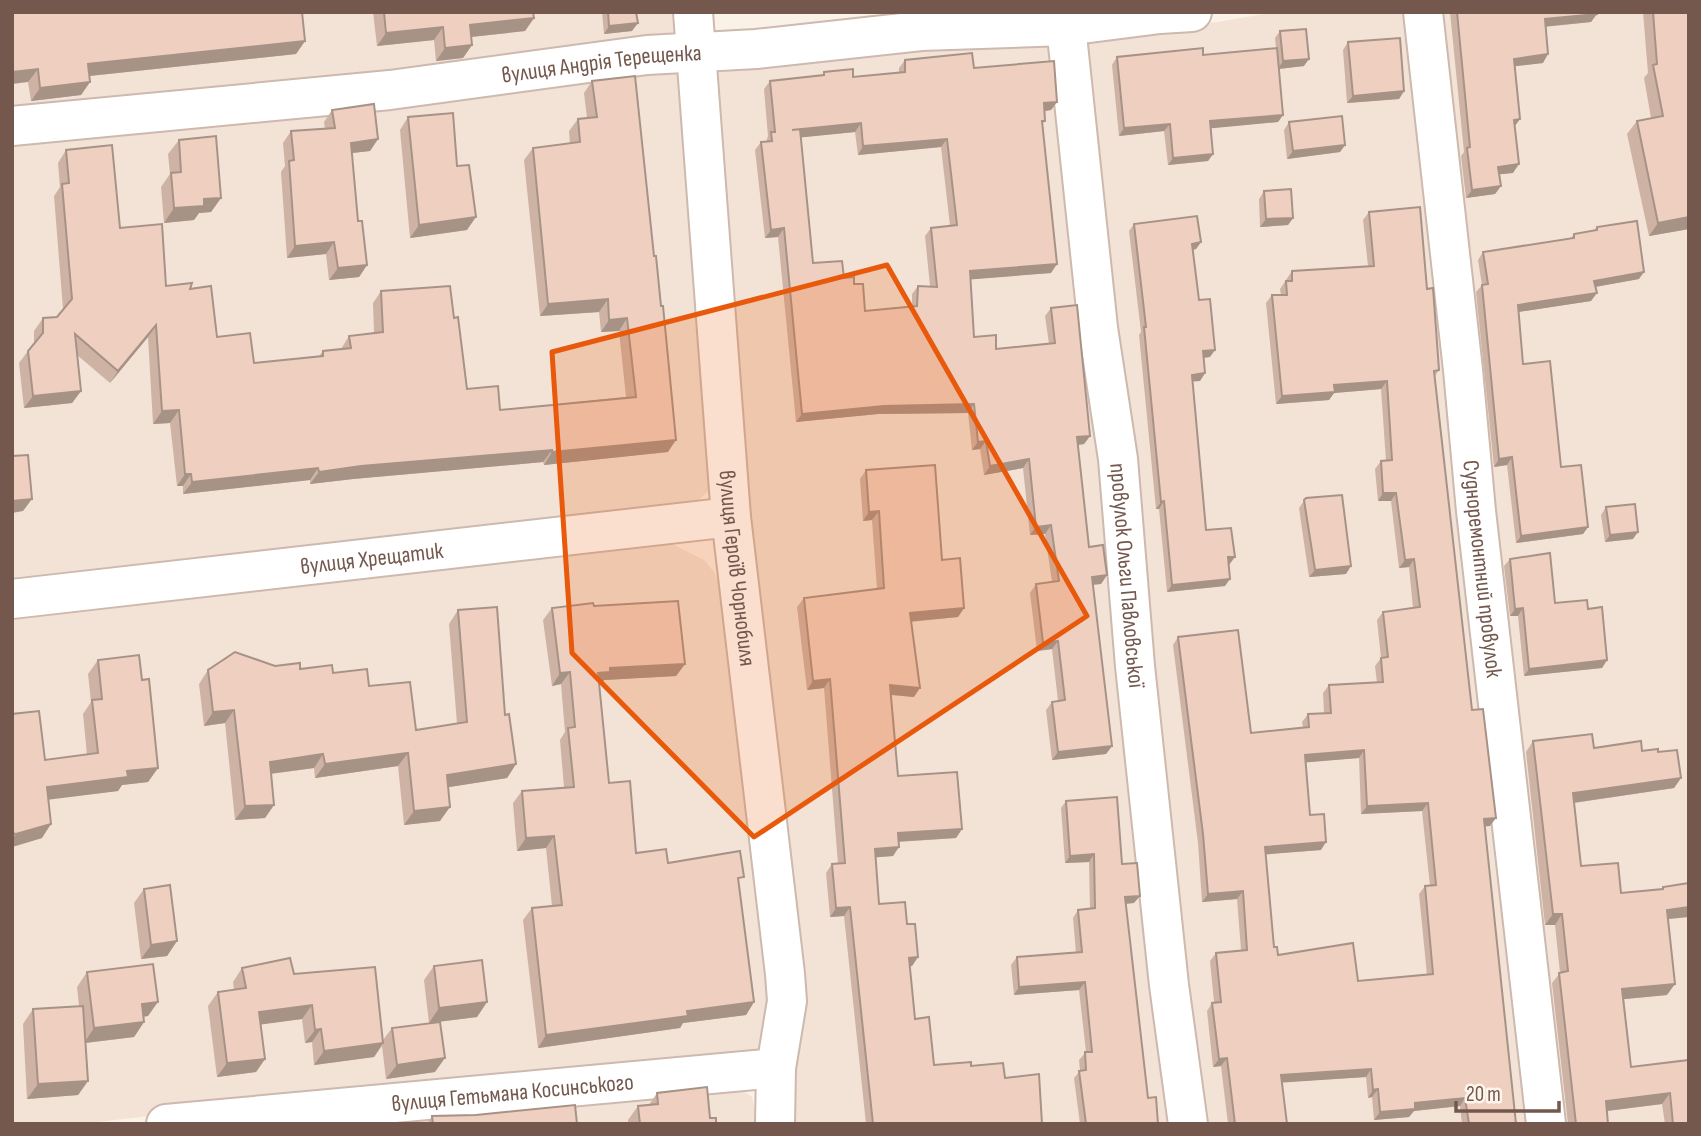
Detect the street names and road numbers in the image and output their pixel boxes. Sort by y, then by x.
street label: вулиця Андрія Терещенка [500,39,702,90]
street label: Судноремонтний провулок [1456,459,1508,679]
street label: провулок Ольги Павловської [1103,462,1150,690]
street label: вулиця Героїв Чорнобиля [713,469,762,668]
street label: вулиця Хрещатик [299,537,445,581]
street label: вулиця Гетьмана Косинського [390,1068,635,1118]

